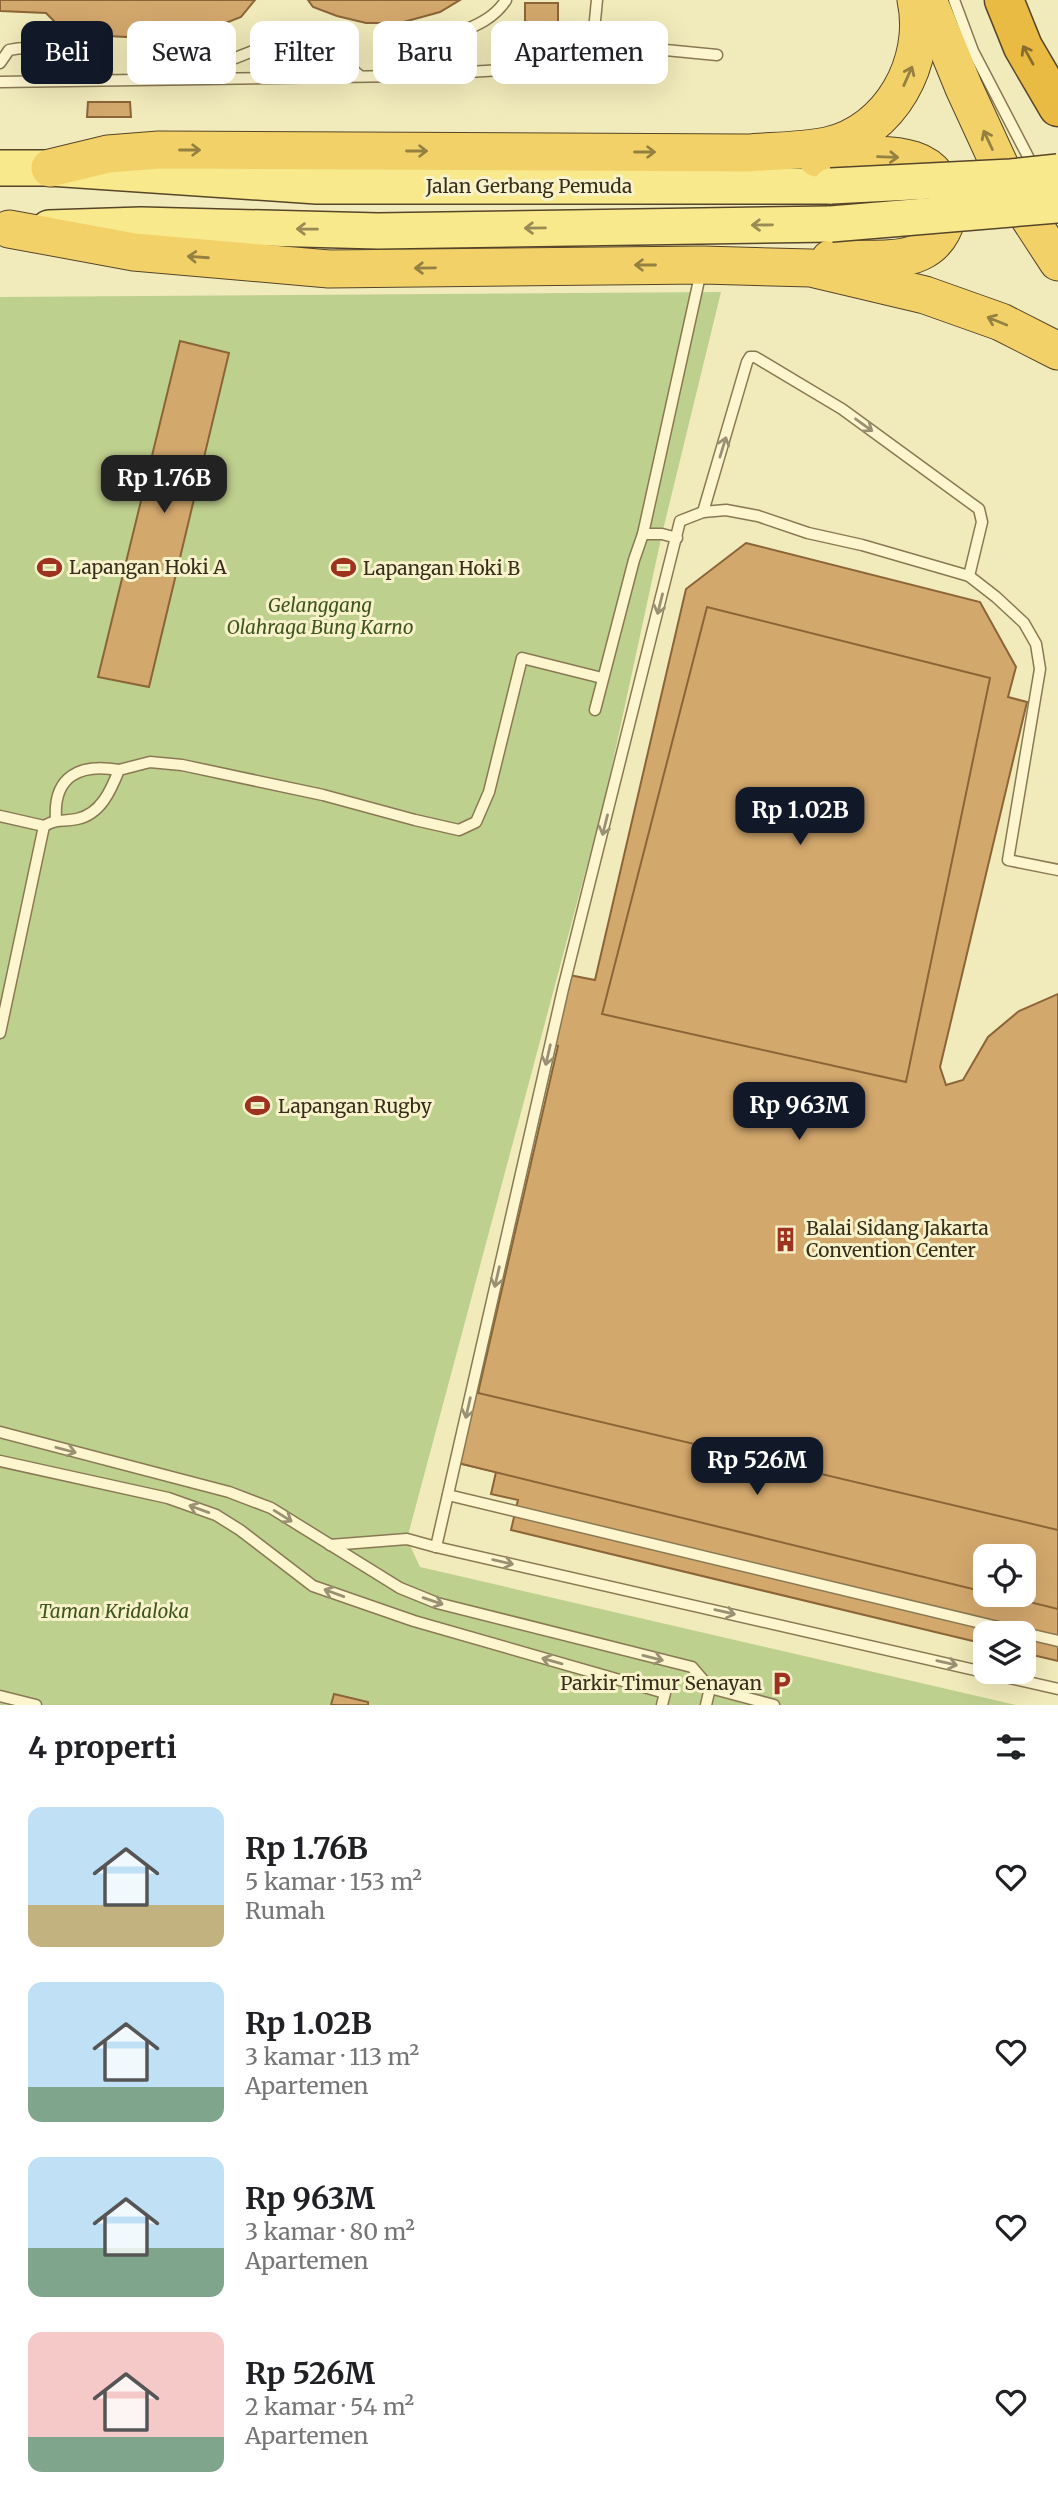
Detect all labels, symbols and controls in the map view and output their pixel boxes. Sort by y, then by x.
chip: Beli [21,21,113,84]
chip: Sewa [127,21,236,84]
chip: Filter [250,21,359,84]
chip: Baru [373,21,477,84]
chip: Apartemen [491,21,668,84]
one-way arrow [1021,46,1035,66]
one-way arrow [902,66,915,87]
one-way arrow [981,130,994,151]
one-way arrow [178,143,201,157]
one-way arrow [405,144,428,158]
one-way arrow [633,145,656,159]
one-way arrow [876,150,899,163]
street label: Jalan Gerbang Pemuda [425,174,632,198]
one-way arrow [751,218,774,232]
one-way arrow [296,222,319,236]
one-way arrow [524,222,547,235]
one-way arrow [187,250,209,263]
one-way arrow [634,258,657,272]
one-way arrow [413,261,436,274]
one-way arrow [986,313,1008,326]
one-way arrow [854,418,873,432]
one-way arrow [717,436,730,458]
pin: Rp 1.76B [92,456,236,515]
text: Rp 1.76B [117,463,211,492]
sports icon: Lapangan Hoki A [35,553,63,581]
sports icon: Lapangan Hoki B [329,554,357,582]
place label: Lapangan Hoki A [69,555,227,579]
place label: Lapangan Hoki B [363,556,520,580]
one-way arrow [653,592,666,615]
park label: Gelanggang Olahraga Bung Karno [227,593,414,639]
pin: Rp 1.02B [728,788,872,847]
text: Rp 1.02B [751,795,849,824]
one-way arrow [598,813,611,835]
one-way arrow [541,1043,554,1066]
pin: Rp 963M [734,1082,864,1142]
text: Rp 963M [749,1090,849,1119]
sports icon: Lapangan Rugby [244,1092,272,1120]
place label: Lapangan Rugby [278,1094,432,1118]
place label: Balai Sidang Jakarta Convention Center [806,1216,989,1262]
building icon: Balai Sidang Jakarta Convention Center [772,1225,800,1253]
one-way arrow [490,1265,504,1288]
one-way arrow [460,1396,474,1419]
pin: Rp 526M [692,1438,822,1497]
one-way arrow [54,1444,77,1457]
text: Rp 526M [707,1445,807,1474]
one-way arrow [188,1502,210,1514]
one-way arrow [273,1508,292,1523]
map controls [973,1544,1036,1684]
button: locate [973,1544,1036,1607]
one-way arrow [491,1556,514,1570]
one-way arrow [324,1586,346,1599]
one-way arrow [421,1596,443,1608]
park label: Taman Kridaloka [39,1599,189,1623]
one-way arrow [713,1606,736,1619]
button: layers [973,1621,1036,1684]
one-way arrow [641,1652,664,1665]
one-way arrow [541,1653,563,1666]
one-way arrow [935,1657,957,1670]
parking icon: Parkir Timur Senayan [768,1669,796,1697]
place label: Parkir Timur Senayan [560,1671,762,1695]
text: 4 properti [28,1728,177,1766]
icon: filters [992,1728,1030,1766]
text: Rp 1.76B [245,1829,368,1867]
icon: home [84,1835,168,1919]
icon: heart [992,1858,1030,1896]
text: 5 kamar · 153 m² [245,1867,422,1896]
text: Rumah [245,1896,325,1925]
text: Rp 1.02B [245,2004,372,2042]
icon: home [84,2010,168,2094]
icon: heart [992,2033,1030,2071]
text: 3 kamar · 113 m² [245,2042,419,2071]
text: Apartemen [245,2071,369,2100]
text: Rp 963M [245,2179,375,2217]
icon: home [84,2185,168,2269]
icon: heart [992,2208,1030,2246]
text: 3 kamar · 80 m² [245,2217,415,2246]
text: Apartemen [245,2246,369,2275]
text: Rp 526M [245,2354,375,2392]
icon: home [84,2360,168,2444]
icon: heart [992,2383,1030,2421]
text: 2 kamar · 54 m² [245,2392,414,2421]
text: Apartemen [245,2421,369,2450]

